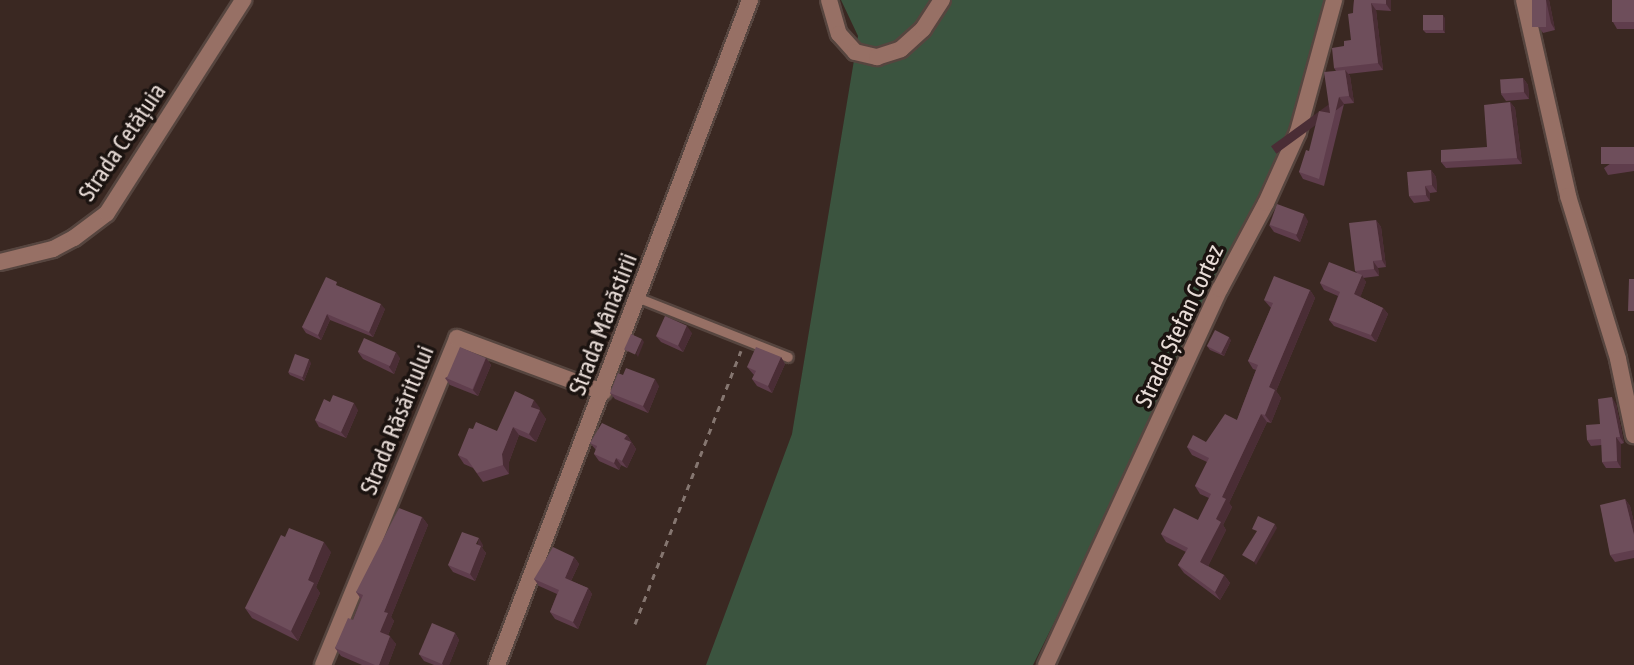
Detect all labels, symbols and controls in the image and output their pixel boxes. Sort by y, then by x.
street label: Strada Cetățuia [72,78,172,206]
street label: Strada Ștefan Cortez [1129,240,1229,412]
street label: Strada Mânăstirii [563,249,643,399]
street label: Strada Răsăritului [354,341,440,499]

